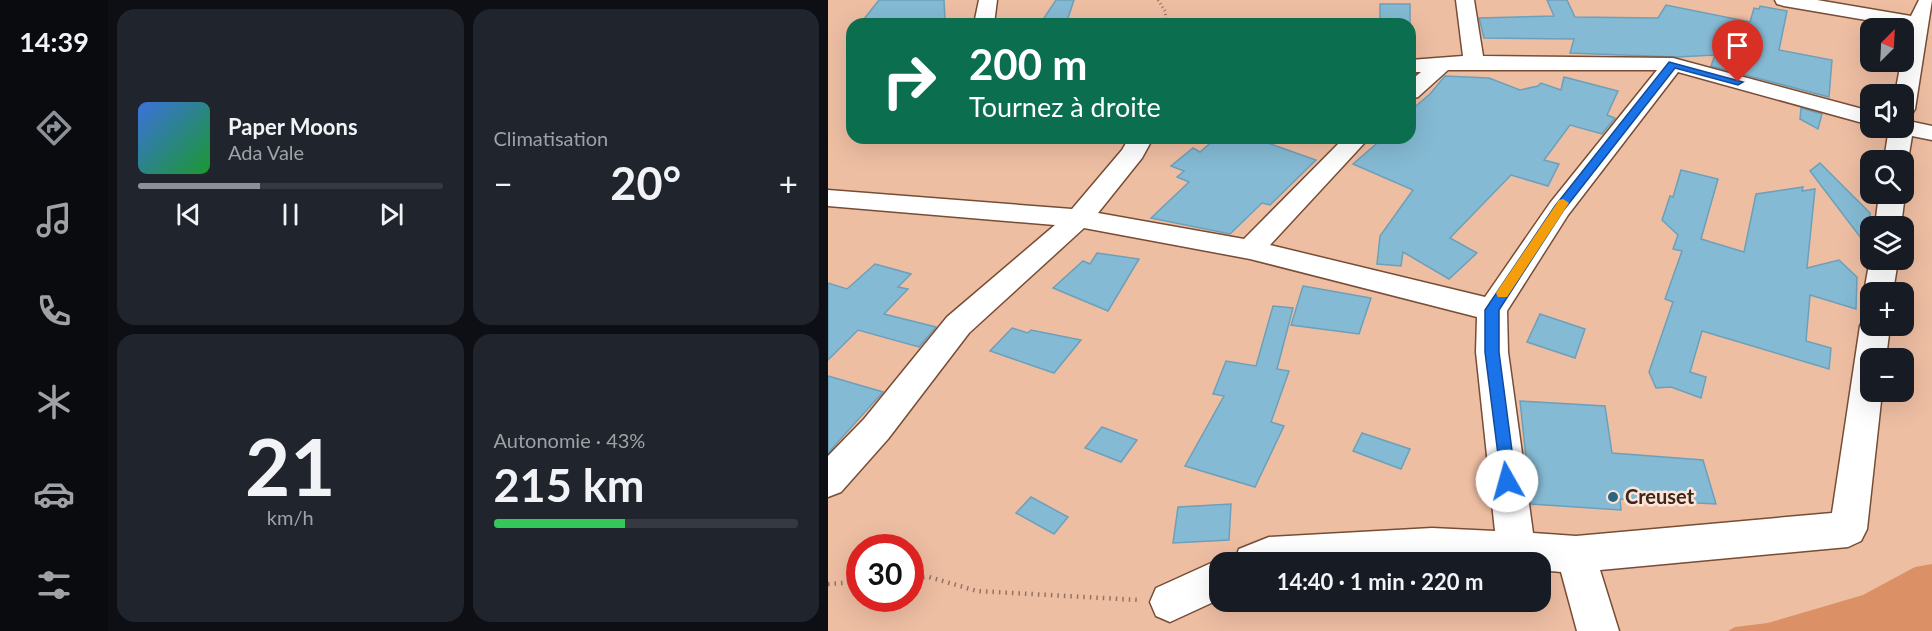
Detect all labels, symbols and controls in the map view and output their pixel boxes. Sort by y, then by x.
north arrow [1860,18,1914,72]
map controls [1860,18,1914,402]
pin [1712,20,1763,82]
text: 14:39 [19,25,89,58]
icon: arrive [1721,29,1754,62]
text: 200 m [969,39,1087,89]
icon: right [870,42,948,120]
button: sound [1860,84,1914,138]
text: Tournez à droite [969,90,1161,123]
icon: directions [33,107,75,149]
text: Paper Moons [228,113,358,140]
text: Climatisation [494,126,608,150]
text: Ada Vale [228,140,304,164]
button: search [1860,150,1914,204]
text: 20° [610,156,681,210]
text: − [494,163,513,203]
text: + [779,163,798,203]
icon: previous [172,198,205,231]
icon: pause [274,198,307,231]
icon: next [375,198,408,231]
icon: music [33,199,75,241]
button: layers [1860,216,1914,270]
button: + [1860,282,1914,336]
icon: phone [33,290,75,332]
button: − [1860,348,1914,402]
icon: climate [33,381,75,423]
text: 21 [245,419,335,513]
text: Autonomie · 43% [494,428,645,452]
position arrow [1475,449,1539,513]
text: 215 km [494,458,644,512]
icon: car [33,473,75,515]
place label: Creuset [1625,484,1695,508]
marker: Creuset [1606,490,1620,504]
text: km/h [267,505,314,529]
speed limit sign: 30 [846,534,924,612]
icon: filters [33,564,75,606]
text: 14:40 · 1 min · 220 m [1277,568,1483,595]

